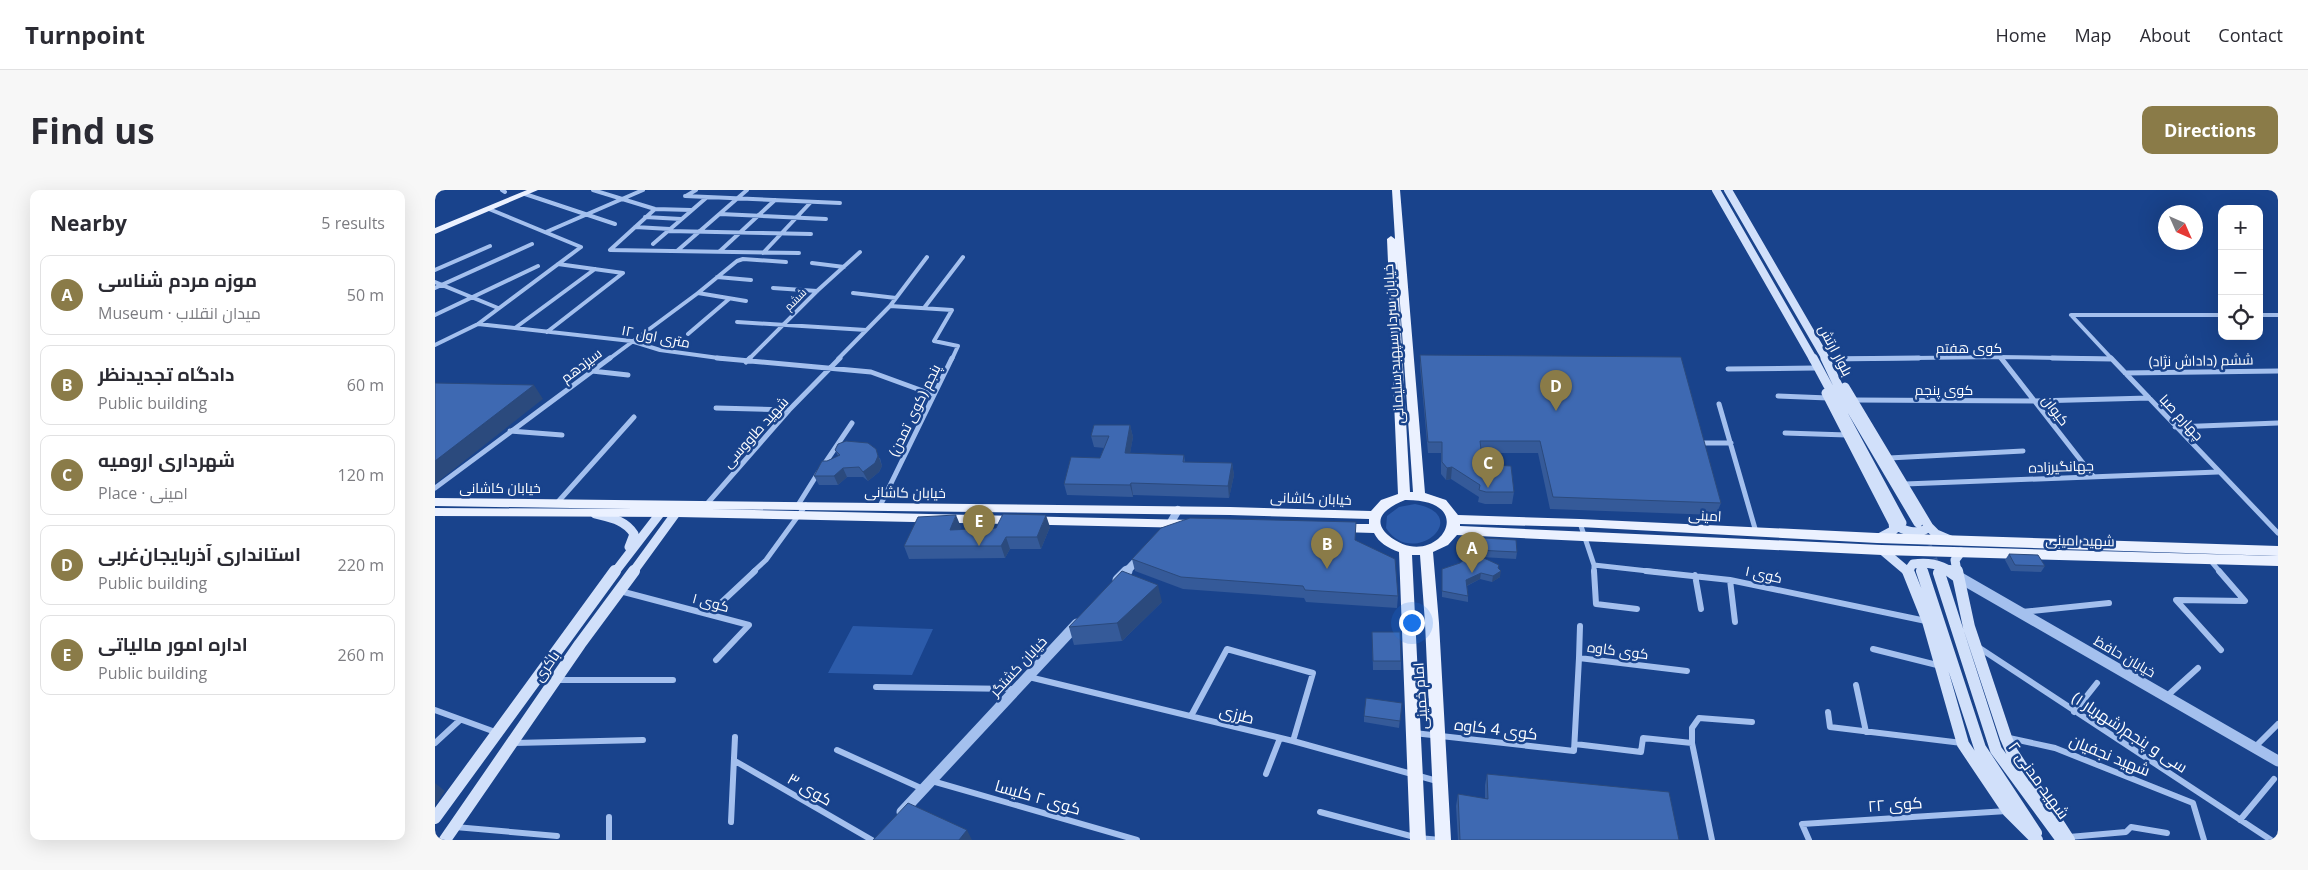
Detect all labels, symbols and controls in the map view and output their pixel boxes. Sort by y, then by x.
text: Turnpoint [25,18,145,51]
text: Home [1996,23,2046,47]
text: Map [2074,23,2112,47]
text: About [2140,23,2190,47]
text: Contact [2218,23,2283,47]
button: Directions [2142,106,2278,154]
text: Find us [30,107,155,154]
north arrow [2158,205,2203,250]
map controls [2218,205,2263,340]
button: + [2218,205,2263,250]
text: Nearby [50,209,127,237]
text: 5 results [321,212,385,234]
button: − [2218,250,2263,295]
street label: خیابان سردار سپهبد سلیمانی [1378,263,1409,425]
text: موزه مردم شناسی [98,267,257,293]
text: A [61,284,73,306]
text: 50 m [347,284,384,306]
street label: ششم [781,285,810,314]
button: locate [2218,295,2263,340]
text: Museum · میدان انقلاب [98,302,261,324]
street label: ۱۲ متری اول [620,320,692,352]
street label: بلوار ارتش [1814,321,1858,379]
street label: کوی هفتم [1936,338,2002,358]
street label: سیزدهم [557,343,606,388]
street label: ششم (داداش نژاد) [2148,350,2254,371]
street label: پنجم (کوی تمدن) [883,360,946,460]
text: دادگاه تجدیدنظر [98,361,235,387]
pin: D [1540,370,1572,411]
text: B [62,374,72,396]
text: 60 m [347,374,384,396]
street label: کوی پنجم [1915,380,1973,400]
street label: چهارم صبا [2155,390,2208,445]
street label: کیوان [2038,391,2074,429]
text: Public building [98,392,207,414]
street label: شهید طاووسی [718,392,792,472]
text: شهرداری ارومیه [98,447,235,473]
pin: C [1472,447,1504,488]
street label: جهانگیرزاده [2028,455,2094,477]
text: C [62,464,72,486]
text: 120 m [338,464,384,486]
street label: خیابان کاشانی [459,478,541,497]
text: Place · امینی [98,482,188,504]
street label: خیابان کاشانی [864,482,946,502]
street label: خیابان کاشانی [1270,487,1352,509]
pin: E [963,505,995,546]
street label: امینی [1688,505,1722,525]
pin: B [1311,528,1343,569]
street label: شهید امینی [2045,530,2115,550]
pin: A [1456,532,1488,573]
text: استانداری آذربایجان‌غربی [98,541,301,567]
text: D [61,554,73,576]
text: 220 m [338,554,384,576]
street label: کوی ۱ [1744,561,1784,587]
text: Public building [98,572,207,594]
street label: کوی ۱ [690,588,732,616]
your location [1399,610,1425,636]
text: اداره امور مالیاتی [98,631,248,657]
street label: خیابان حافظ [2091,631,2159,681]
street label: خیابان کشتگر [984,632,1051,701]
street label: کوی کاوه [1586,637,1650,663]
text: E [63,644,71,666]
text: 260 m [338,644,384,666]
street label: باکری [529,647,563,685]
text: Public building [98,662,207,684]
street label: امام خمینی [1408,662,1433,730]
street label: سی و پنجم(شهریار ۱) [2067,686,2192,779]
street label: طرزی [1217,699,1257,729]
street label: کوی 4 کاوه [1453,713,1539,745]
street label: شهید نجفیان [2066,729,2154,781]
street label: شهید مدنی ۲ [2003,737,2075,823]
street label: کوی ۳ [783,767,837,811]
street label: کوی ۲ کلیسا [992,774,1084,820]
street label: کوی ۲۲ [1867,791,1923,817]

